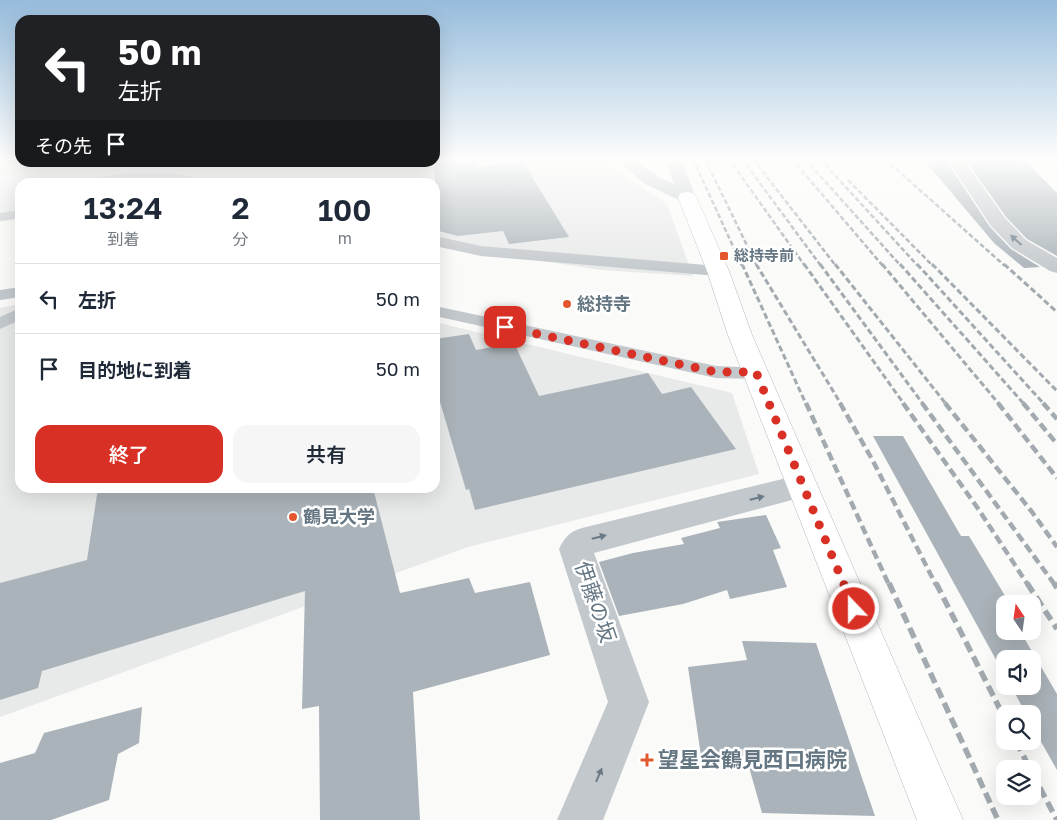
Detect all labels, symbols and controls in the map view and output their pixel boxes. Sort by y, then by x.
text: 50 m [118,31,201,73]
icon: left [35,35,100,100]
text: 左折 [118,77,162,104]
icon: arrive [102,130,130,158]
text: その先 [35,134,92,157]
text: 13:24 [84,190,163,226]
text: 2 [231,190,249,226]
text: 100 [318,192,371,228]
text: m [338,228,352,248]
text: 到着 [107,229,139,249]
text: 分 [232,229,248,249]
one-way arrow [1011,234,1023,246]
place label: 総持寺前 [734,246,794,264]
marker: 総持寺前 [718,250,730,262]
icon: left [35,285,63,313]
text: 50 m [376,287,420,310]
text: 左折 [78,288,116,311]
place label: 総持寺 [577,292,631,314]
marker: 総持寺 [561,298,573,310]
pin [484,306,526,348]
icon: arrive [491,313,519,341]
icon: arrive [35,355,63,383]
text: 50 m [376,357,420,380]
text: 目的地に到着 [78,358,192,381]
button: 終了 [35,425,223,483]
button: 共有 [233,425,420,483]
one-way arrow [749,494,764,502]
place label: 鶴見大学 [303,505,375,527]
marker: 鶴見大学 [287,511,299,523]
one-way arrow [592,533,607,541]
street label: 伊藤の坂 [570,558,622,646]
position arrow [827,582,879,634]
north arrow [996,595,1041,640]
map controls [996,595,1041,805]
button: sound [996,650,1041,695]
button: search [996,705,1041,750]
place label: 望星会鶴見西口病院 [658,746,847,772]
marker: 望星会鶴見西口病院 [640,753,654,767]
button: layers [996,760,1041,805]
one-way arrow [595,767,603,782]

